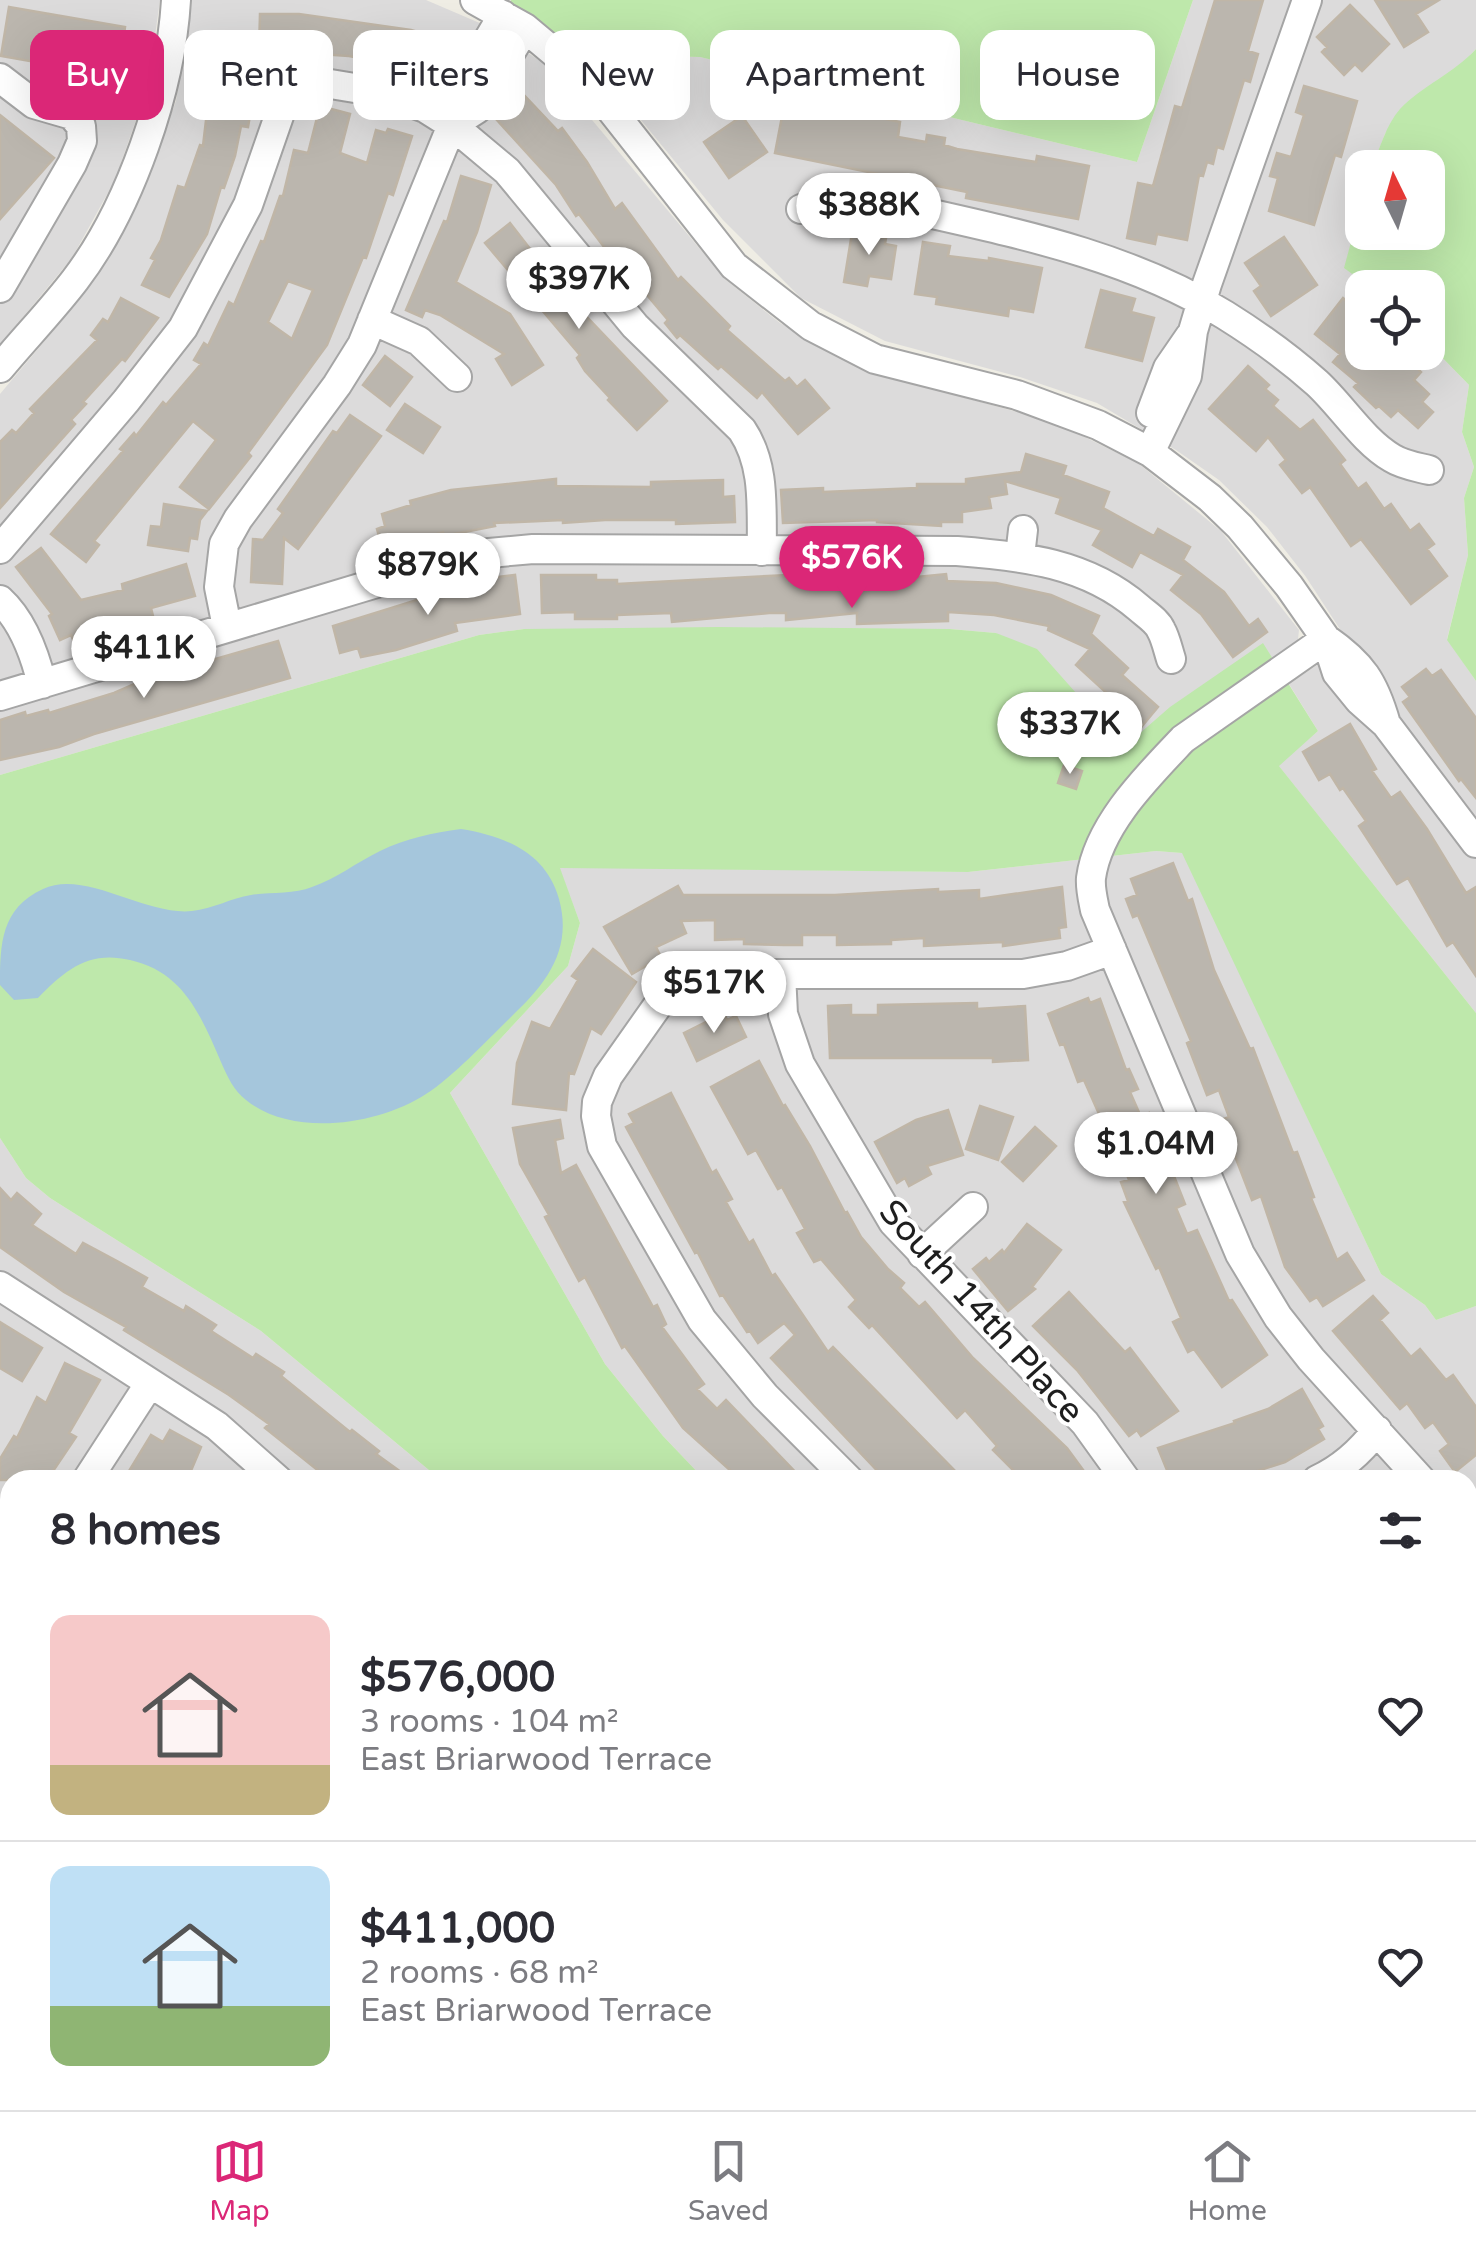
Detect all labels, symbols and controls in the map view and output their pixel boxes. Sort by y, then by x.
chip: Buy [30,30,164,120]
chip: Rent [184,30,333,120]
chip: Filters [353,30,525,120]
chip: New [545,30,690,120]
chip: Apartment [710,30,960,120]
chip: House [980,30,1155,120]
north arrow [1345,150,1445,250]
map controls [1345,150,1445,370]
pin: $388K [799,173,939,258]
text: $388K [818,186,920,224]
pin: $397K [509,247,649,332]
text: $397K [528,260,630,298]
button: locate [1345,270,1445,370]
pin: $576K [782,526,922,611]
pin: $879K [358,533,498,618]
text: $576K [801,539,903,577]
text: $879K [377,546,479,584]
pin: $411K [74,616,214,701]
text: $411K [93,629,195,667]
pin: $337K [1000,692,1140,777]
text: $337K [1019,705,1121,743]
pin: $517K [644,951,784,1036]
text: $517K [663,964,765,1002]
pin: $1.04M [1075,1112,1237,1197]
text: $1.04M [1096,1125,1216,1163]
street label: South 14th Place [870,1191,1092,1432]
icon: filters [1373,1503,1428,1558]
text: 8 homes [50,1505,221,1556]
text: $576,000 [360,1652,555,1703]
icon: home [130,1655,250,1775]
icon: heart [1373,1688,1428,1743]
text: 3 rooms · 104 m² [360,1703,619,1741]
text: East Briarwood Terrace [360,1741,712,1779]
text: $411,000 [360,1903,555,1954]
icon: home [130,1906,250,2026]
icon: heart [1373,1939,1428,1994]
text: 2 rooms · 68 m² [360,1954,599,1992]
text: East Briarwood Terrace [360,1992,712,2030]
tab: Map [209,2134,270,2228]
tab: Saved [688,2134,769,2228]
tab: Home [1187,2134,1267,2228]

